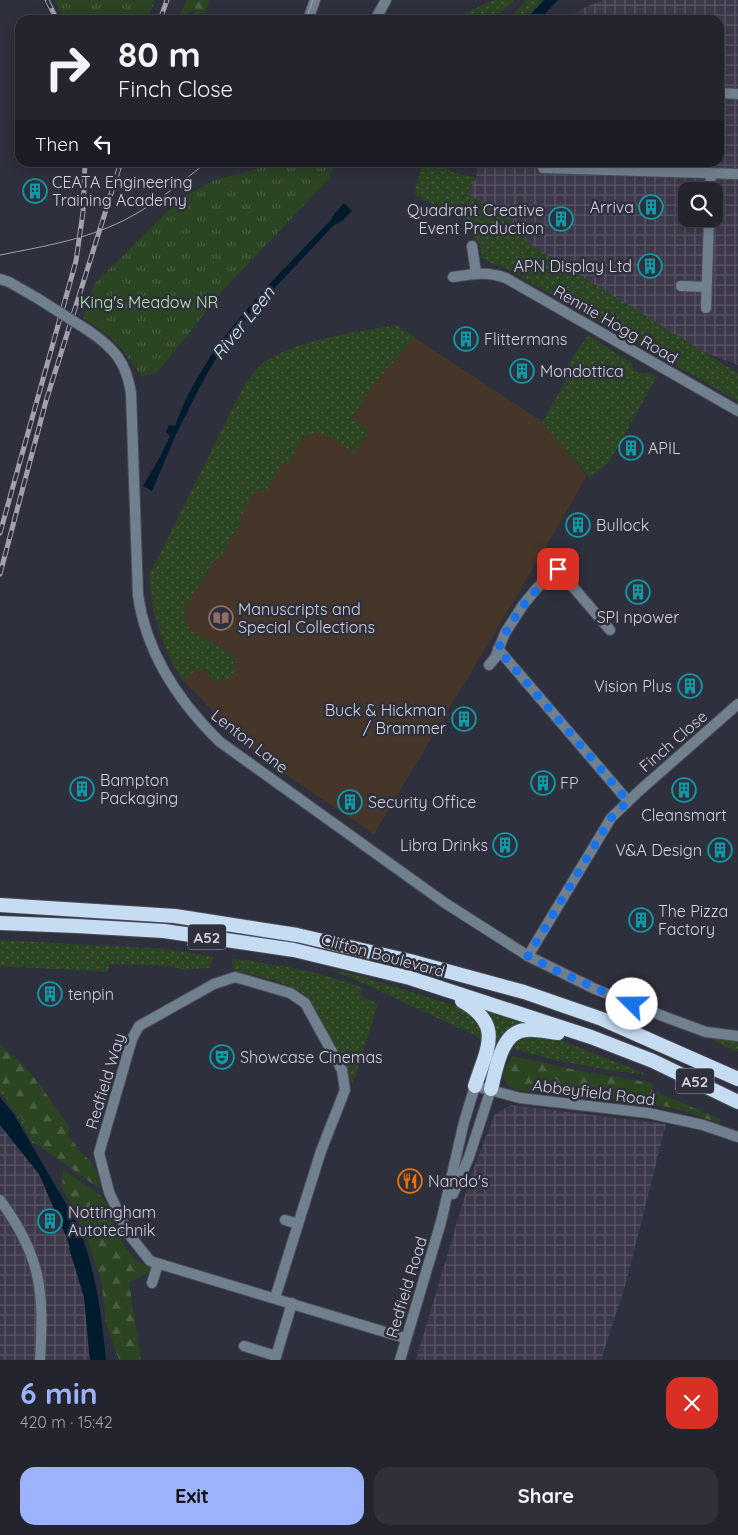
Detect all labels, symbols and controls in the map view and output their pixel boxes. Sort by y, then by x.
text: 80 m [118,32,201,76]
icon: right [35,35,100,100]
text: Finch Close [118,75,233,103]
icon: left [89,130,117,158]
text: Then [35,132,79,156]
place label: CEATA Engineering Training Academy [52,172,193,210]
building icon: CEATA Engineering Training Academy [22,178,48,204]
map controls [678,182,723,227]
button: search [678,182,723,227]
building icon: Arriva [638,194,664,220]
place label: Arriva [590,197,634,217]
place label: Quadrant Creative Event Production [407,200,544,238]
building icon: Quadrant Creative Event Production [548,206,574,232]
building icon: APN Display Ltd [637,253,663,279]
place label: APN Display Ltd [514,256,632,276]
street label: Rennie Hogg Road [550,280,682,368]
water label: River Leen [206,281,280,364]
park label: King's Meadow NR [80,292,218,312]
building icon: Flittermans [453,326,479,352]
place label: Flittermans [484,329,567,349]
building icon: Mondottica [509,358,535,384]
place label: Mondottica [540,361,624,381]
building icon: APIL [618,435,644,461]
place label: APIL [648,438,681,458]
building icon: Bullock [565,512,591,538]
place label: Bullock [596,515,649,535]
pin [537,548,579,590]
icon: arrive [544,555,572,583]
building icon: SPI npower [625,579,651,605]
place label: Manuscripts and Special Collections [238,599,375,637]
library icon: Manuscripts and Special Collections [208,605,234,631]
place label: SPI npower [597,607,679,627]
building icon: Vision Plus [677,673,703,699]
place label: Vision Plus [594,676,672,696]
place label: Buck & Hickman / Brammer [325,700,446,738]
street label: Lenton Lane [208,705,292,777]
building icon: Buck & Hickman / Brammer [451,706,477,732]
street label: Finch Close [635,706,711,776]
place label: Bampton Packaging [100,770,178,808]
building icon: FP [530,770,556,796]
place label: FP [560,773,579,793]
building icon: Bampton Packaging [69,776,95,802]
building icon: Cleansmart [671,777,697,803]
building icon: Security Office [337,789,363,815]
place label: Security Office [368,792,476,812]
place label: Cleansmart [641,805,727,825]
building icon: Libra Drinks [492,832,518,858]
place label: Libra Drinks [400,835,488,855]
building icon: V&A Design [707,837,733,863]
place label: V&A Design [615,840,702,860]
place label: The Pizza Factory [658,901,728,939]
building icon: The Pizza Factory [628,907,654,933]
road number: A52 [188,924,226,950]
street label: Clifton Boulevard [319,929,447,981]
position arrow [605,977,657,1029]
building icon: tenpin [37,981,63,1007]
place label: tenpin [68,984,114,1004]
street label: Redfield Way [81,1031,129,1131]
theatre icon: Showcase Cinemas [209,1044,235,1070]
place label: Showcase Cinemas [240,1047,383,1067]
road number: A52 [676,1068,714,1094]
street label: Abbeyfield Road [532,1075,656,1109]
restaurant icon: Nando's [397,1168,423,1194]
place label: Nando's [428,1171,489,1191]
place label: Nottingham Autotechnik [68,1202,156,1240]
building icon: Nottingham Autotechnik [37,1208,63,1234]
street label: Redfield Road [381,1234,431,1340]
text: 6 min [20,1374,98,1412]
button: close [666,1377,718,1429]
text: 420 m · 15:42 [20,1412,113,1432]
button: Exit [20,1467,364,1525]
button: Share [374,1467,718,1525]

